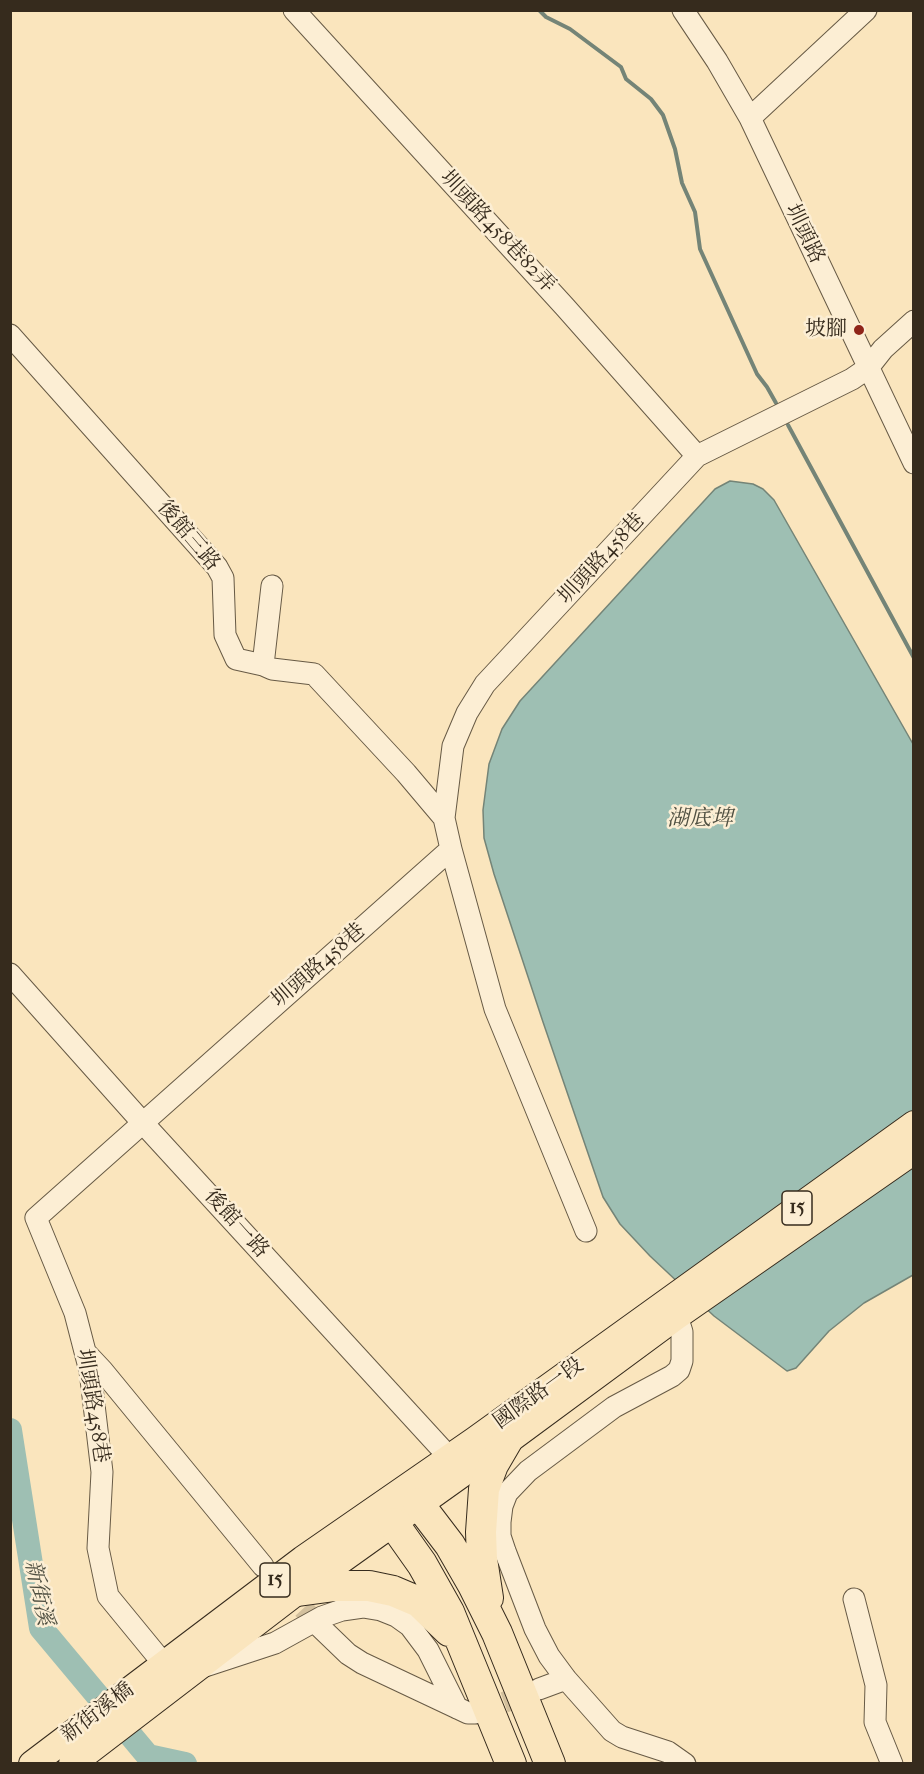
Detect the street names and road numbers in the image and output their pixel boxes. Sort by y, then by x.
street label: 圳頭路458巷82弄 [434,166,560,298]
street label: 圳頭路 [779,200,829,268]
street label: 後館三路 [151,496,225,576]
street label: 圳頭路458巷 [553,508,651,610]
street label: 圳頭路458巷 [267,919,371,1013]
street label: 後館一路 [199,1184,273,1264]
road number: 15 [782,1191,812,1225]
street label: 圳頭路458巷 [71,1347,113,1465]
street label: 國際路一段 [489,1353,589,1435]
road number: 15 [260,1563,290,1597]
street label: 新街溪橋 [57,1678,139,1748]

